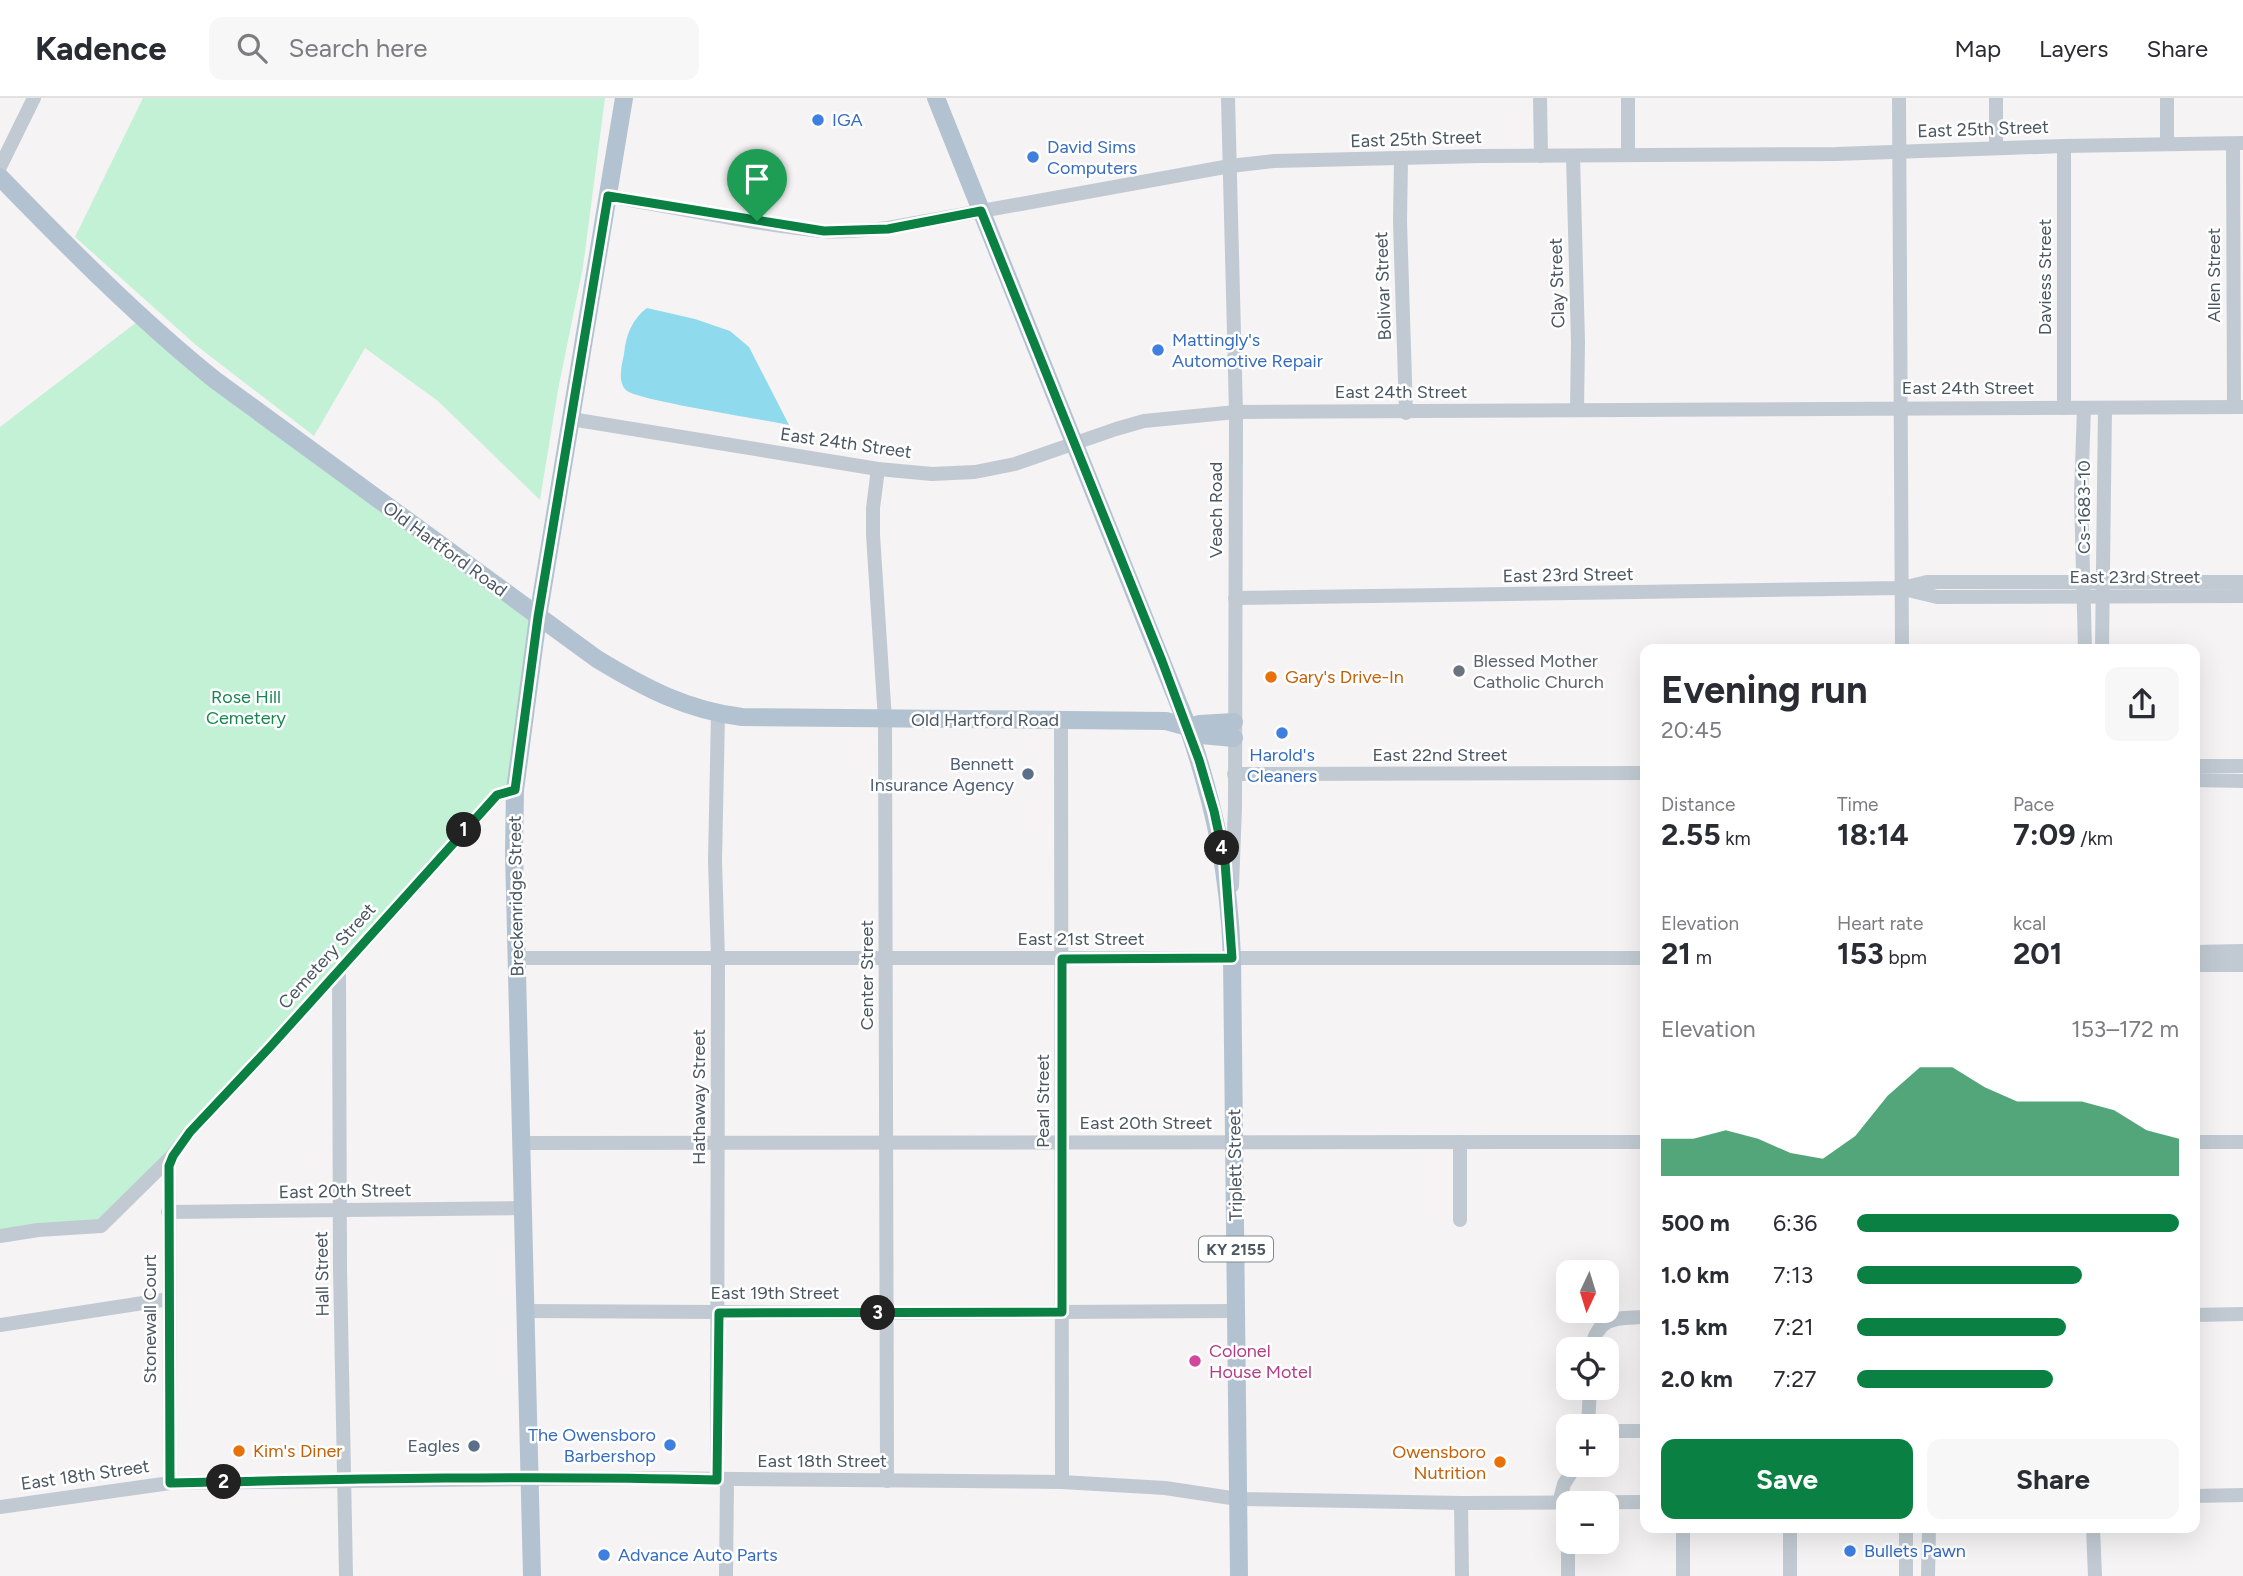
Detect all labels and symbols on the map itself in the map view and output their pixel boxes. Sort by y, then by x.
place label: IGA [832,109,863,131]
marker: IGA [810,112,826,128]
street label: East 25th Street [1917,116,2049,142]
street label: East 25th Street [1350,126,1482,152]
place label: David Sims Computers [1047,136,1137,179]
pin [727,149,787,221]
marker: David Sims Computers [1025,149,1041,165]
street label: Daviess Street [2034,219,2056,335]
street label: Allen Street [2203,227,2225,322]
street label: Bolivar Street [1370,231,1396,341]
street label: Clay Street [1544,237,1570,329]
place label: Mattingly's Automotive Repair [1172,329,1323,372]
marker: Mattingly's Automotive Repair [1150,342,1166,358]
street label: East 24th Street [1902,377,2034,399]
street label: East 24th Street [1335,381,1467,403]
street label: East 24th Street [779,423,913,463]
street label: Cs-1683-10 [2073,460,2095,554]
street label: Veach Road [1205,462,1227,558]
street label: Old Hartford Road [379,497,511,601]
street label: East 23rd Street [1502,563,1634,587]
street label: East 23rd Street [2070,566,2201,588]
place label: Blessed Mother Catholic Church [1473,650,1604,693]
marker: Blessed Mother Catholic Church [1451,663,1467,679]
place label: Gary's Drive-In [1285,666,1404,688]
marker: Gary's Drive-In [1263,669,1279,685]
park label: Rose Hill Cemetery [206,686,287,729]
street label: Old Hartford Road [911,709,1059,731]
marker: Harold's Cleaners [1274,725,1290,741]
place label: Harold's Cleaners [1247,744,1317,787]
street label: East 22nd Street [1372,744,1508,766]
place label: Bennett Insurance Agency [870,753,1015,796]
marker: Bennett Insurance Agency [1020,766,1036,782]
pin: 1 [447,812,482,848]
street label: Breckenridge Street [504,815,528,977]
pin: 4 [1204,830,1240,866]
street label: Cemetery Street [274,898,380,1013]
street label: Center Street [856,920,878,1030]
street label: East 21st Street [1017,928,1145,950]
street label: Hathaway Street [688,1029,710,1165]
street label: Pearl Street [1032,1054,1054,1148]
street label: Triplett Street [1223,1109,1247,1221]
street label: East 20th Street [1080,1112,1213,1134]
street label: East 20th Street [278,1179,412,1203]
street label: Hall Street [310,1231,334,1317]
road number: KY 2155 [1199,1236,1273,1261]
street label: Stonewall Court [139,1254,161,1384]
north arrow [1556,1260,1619,1323]
street label: East 19th Street [711,1282,840,1304]
pin: 3 [860,1296,896,1330]
place label: Colonel House Motel [1209,1340,1312,1383]
marker: Colonel House Motel [1187,1353,1203,1369]
place label: The Owensboro Barbershop [528,1424,656,1467]
place label: Eagles [407,1435,460,1457]
marker: The Owensboro Barbershop [662,1437,678,1453]
marker: Eagles [466,1438,482,1454]
place label: Kim's Diner [253,1440,342,1462]
place label: Owensboro Nutrition [1392,1441,1486,1484]
marker: Kim's Diner [231,1443,247,1459]
street label: East 18th Street [757,1450,887,1472]
marker: Owensboro Nutrition [1492,1454,1508,1470]
street label: East 18th Street [19,1455,151,1495]
pin: 2 [206,1464,242,1500]
place label: Bullets Pawn [1864,1540,1966,1562]
marker: Bullets Pawn [1842,1543,1858,1559]
place label: Advance Auto Parts [618,1544,778,1566]
marker: Advance Auto Parts [596,1547,612,1563]

